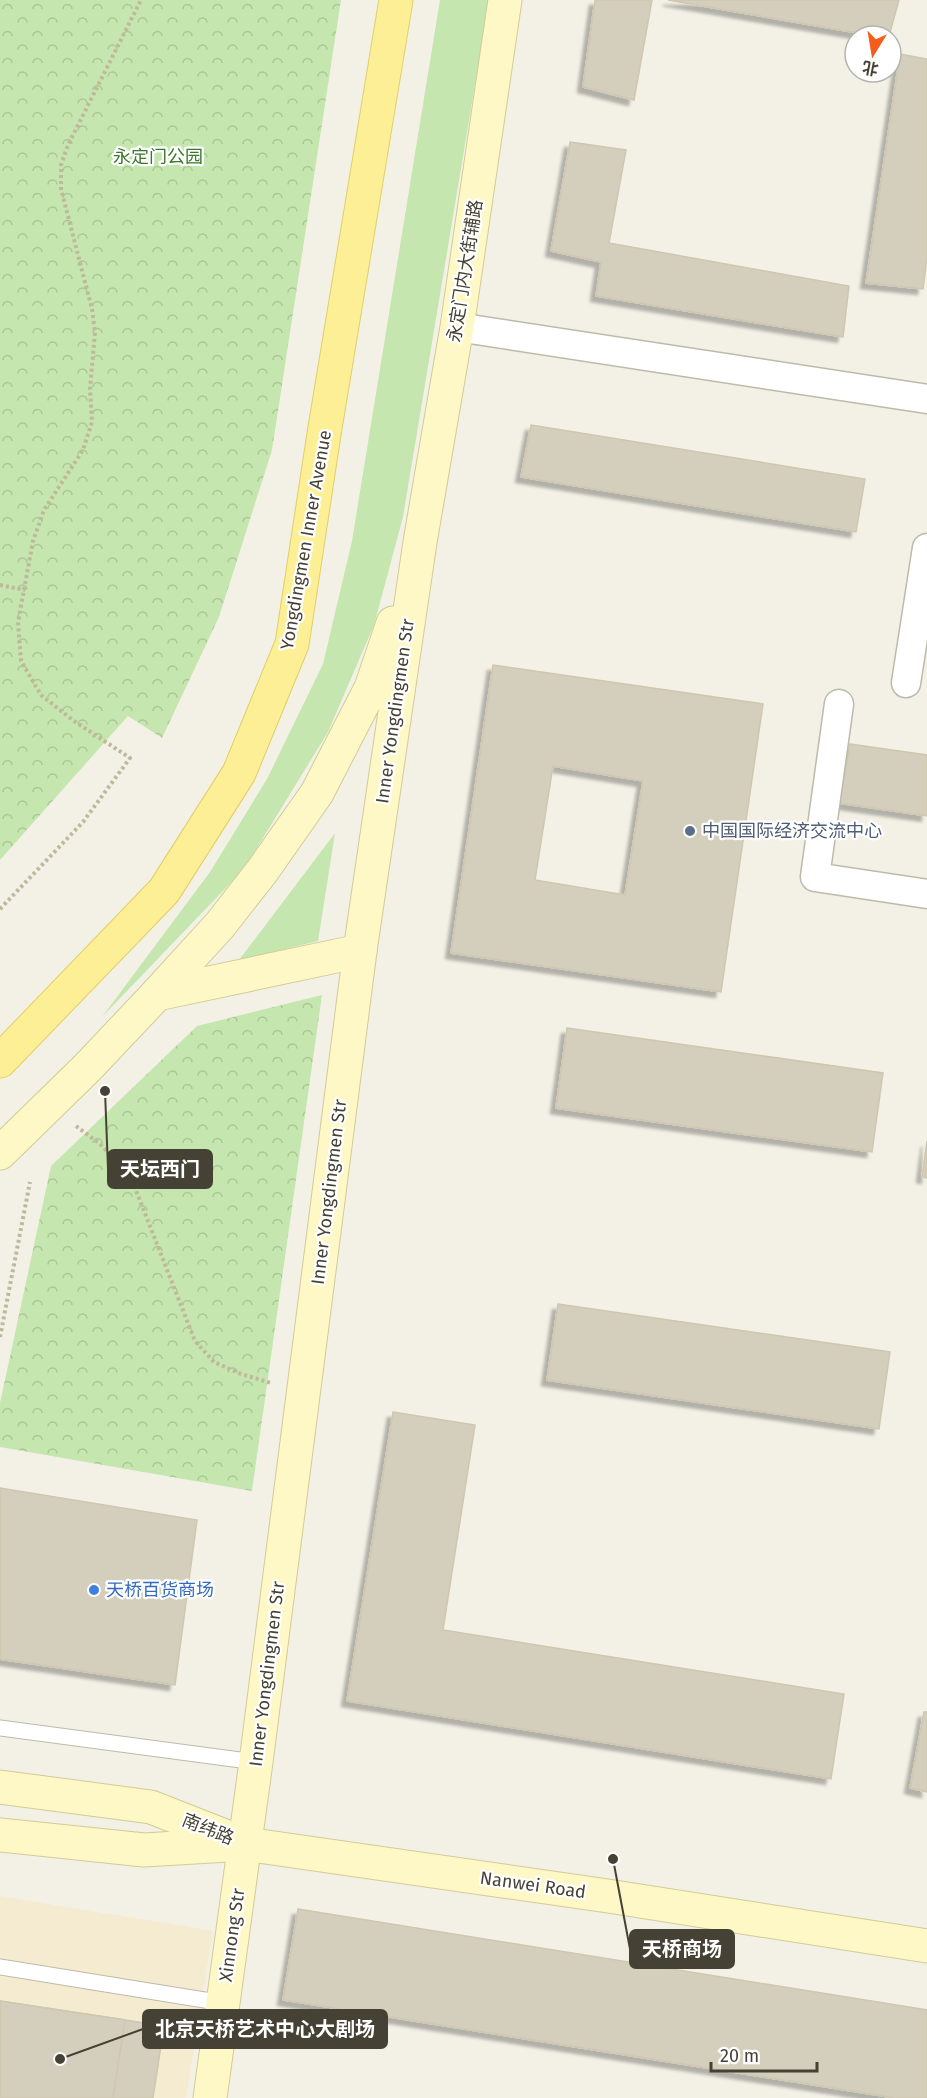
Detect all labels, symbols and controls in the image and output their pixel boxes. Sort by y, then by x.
north arrow [843,24,903,84]
text: 北 [861,57,880,79]
park label: 永定门公园 [113,146,203,168]
street label: 永定门内大街辅路 [443,198,487,344]
street label: Yongdingmen Inner Avenue [276,428,336,652]
street label: Inner Yongdingmen Str [371,617,419,805]
place label: 中国国际经济交流中心 [702,820,882,842]
marker: 中国国际经济交流中心 [683,824,697,838]
street label: Inner Yongdingmen Str [307,1098,351,1286]
callout: 天坛西门 [108,1150,212,1188]
text: 天坛西门 [120,1157,200,1181]
place label: 天桥百货商场 [106,1579,214,1601]
street label: Inner Yongdingmen Str [245,1580,289,1768]
marker: 天桥百货商场 [87,1583,101,1597]
street label: 南纬路 [179,1809,237,1849]
street label: Nanwei Road [479,1867,587,1903]
street label: Xinnong Str [215,1887,249,1983]
callout: 天桥商场 [630,1930,734,1968]
text: 天桥商场 [642,1937,722,1961]
callout: 北京天桥艺术中心大剧场 [143,2010,387,2048]
text: 北京天桥艺术中心大剧场 [155,2017,375,2041]
scale bar [711,2035,818,2073]
text: 20 m [720,2045,759,2067]

